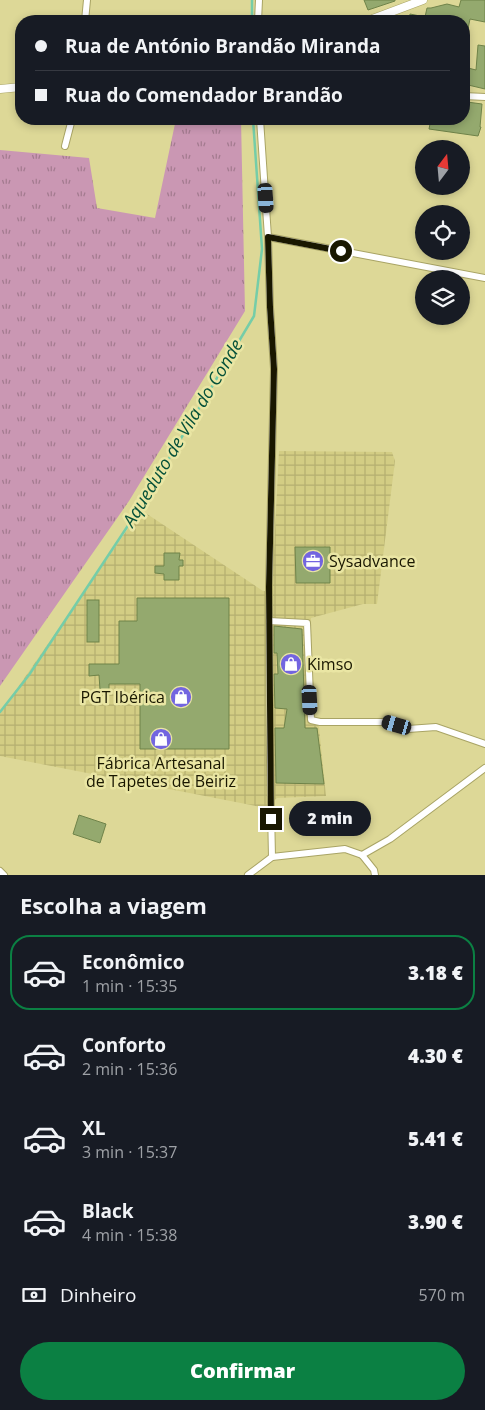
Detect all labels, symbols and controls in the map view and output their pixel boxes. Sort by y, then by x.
text: Rua de António Brandão Miranda [65,33,381,59]
text: Rua do Comendador Brandão [65,82,343,108]
north arrow [415,140,470,195]
map controls [415,140,470,325]
car [257,183,274,213]
button: locate [415,205,470,260]
route start [330,240,352,262]
button: layers [415,270,470,325]
water label: Aqueduto de Vila do Conde [115,334,248,532]
office icon: Sysadvance [301,549,325,573]
place label: Sysadvance [329,550,415,572]
shop icon: Kimso [279,652,303,676]
place label: Kimso [307,653,353,675]
shop icon: PGT Ibérica [169,685,193,709]
car [301,685,318,715]
place label: PGT Ibérica [80,686,165,708]
car [380,714,413,736]
shop icon: Fábrica Artesanal de Tapetes de Beiriz [149,727,173,751]
place label: Fábrica Artesanal de Tapetes de Beiriz [86,752,236,792]
callout: 2 min [288,802,371,836]
text: 2 min [307,807,353,829]
route end [260,808,282,830]
text: Escolha a viagem [20,890,207,920]
text: Econômico [82,949,184,975]
icon: car [22,950,67,995]
text: 3.18 € [408,960,463,986]
text: 1 min · 15:35 [82,975,177,997]
text: Conforto [82,1032,166,1058]
icon: car [22,1033,67,1078]
text: 4.30 € [408,1043,463,1069]
text: 2 min · 15:36 [82,1058,177,1080]
text: XL [82,1115,105,1141]
icon: car [22,1116,67,1161]
text: 5.41 € [408,1126,463,1152]
text: 3 min · 15:37 [82,1141,177,1163]
text: Black [82,1198,134,1224]
icon: car [22,1199,67,1244]
text: 3.90 € [408,1209,463,1235]
text: 4 min · 15:38 [82,1224,177,1246]
icon: cash [20,1281,48,1309]
text: Dinheiro [60,1282,137,1308]
text: 570 m [419,1284,465,1306]
button: Confirmar [20,1342,465,1400]

